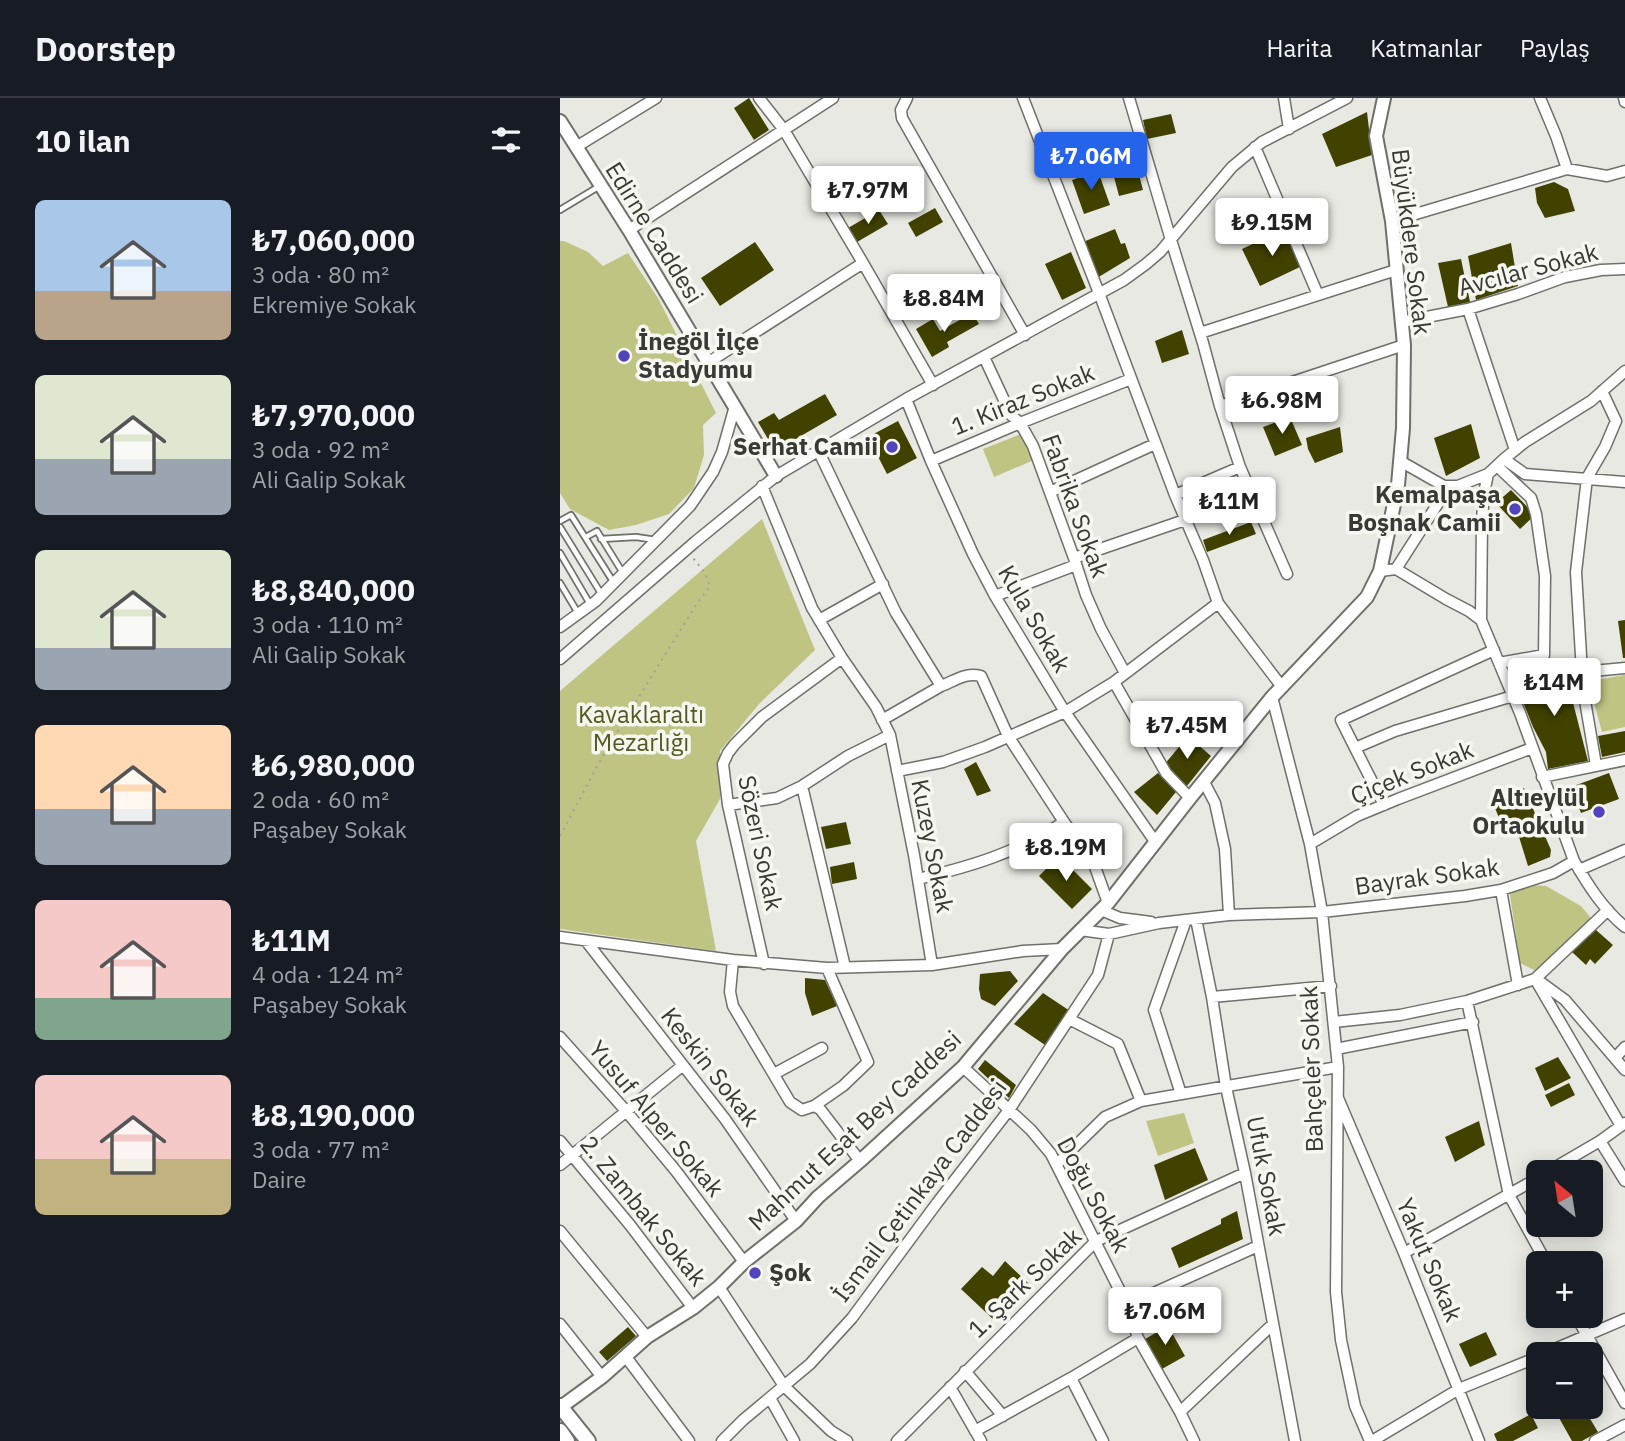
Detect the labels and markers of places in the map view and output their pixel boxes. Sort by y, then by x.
pin: ₺7.06M [1034,132,1148,192]
pin: ₺7.97M [811,166,925,226]
pin: ₺9.15M [1215,198,1329,258]
pin: ₺8.84M [887,274,1001,334]
place label: İnegöl İlçe Stadyumu [638,325,759,385]
marker: İnegöl İlçe Stadyumu [616,348,632,364]
pin: ₺6.98M [1225,376,1339,436]
place label: Serhat Camii [733,430,878,462]
marker: Serhat Camii [884,439,900,455]
pin: ₺11M [1188,478,1270,537]
place label: Kemalpaşa Boşnak Camii [1347,478,1501,538]
marker: Kemalpaşa Boşnak Camii [1507,501,1523,517]
pin: ₺14M [1513,658,1595,718]
pin: ₺7.45M [1130,702,1244,761]
place label: Altıeylül Ortaokulu [1472,781,1585,841]
marker: Altıeylül Ortaokulu [1591,804,1607,820]
pin: ₺8.19M [1009,824,1123,883]
place label: Şok [769,1256,812,1288]
marker: Şok [747,1265,763,1281]
pin: ₺7.06M [1108,1288,1222,1347]

